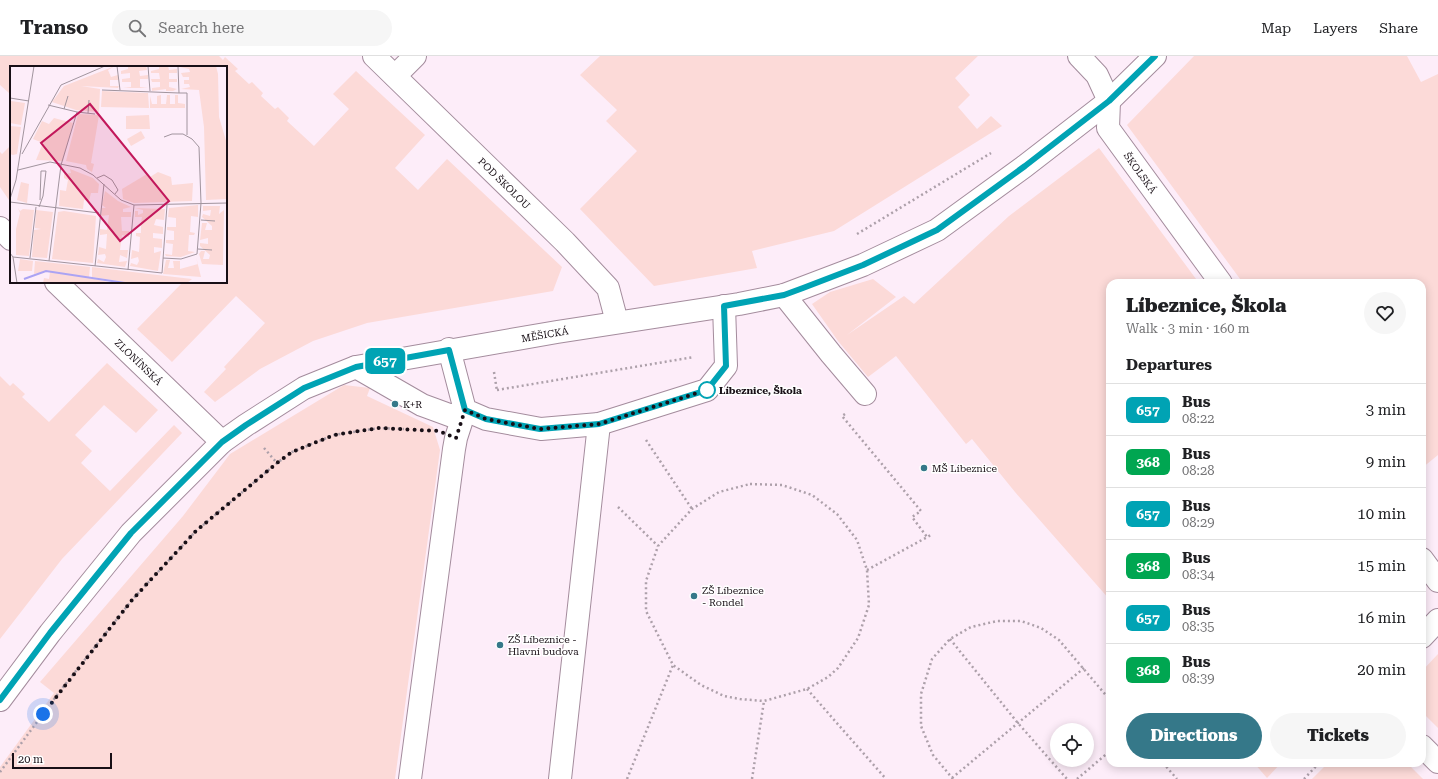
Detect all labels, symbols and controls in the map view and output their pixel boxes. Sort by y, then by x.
search box [112,10,392,46]
text: Transo [20,16,88,39]
icon: search [126,17,148,39]
text: Search here [158,19,244,37]
text: Map [1261,20,1291,36]
text: Layers [1313,20,1357,36]
text: Share [1379,20,1418,36]
inset map [10,66,227,283]
street label: ŠKOLSKÁ [1122,150,1159,195]
street label: POD ŠKOLOU [476,155,533,211]
button: heart [1364,292,1406,334]
text: Líbeznice, Škola [1126,294,1286,317]
text: Walk · 3 min · 160 m [1126,321,1250,336]
street label: MĚŠICKÁ [520,325,569,344]
street label: ZLONÍNSKÁ [113,337,165,387]
line badge: 657 [362,348,408,374]
text: 657 [373,353,397,369]
text: Departures [1126,356,1212,374]
marker: Líbeznice, Škola [698,381,716,399]
place label: Líbeznice, Škola [719,385,802,396]
text: Bus [1182,393,1210,411]
marker: K+R [390,399,400,409]
place label: K+R [403,399,422,410]
text: 3 min [1366,401,1406,419]
text: 657 [1136,402,1160,418]
text: 08:22 [1182,411,1214,426]
text: Bus [1182,445,1210,463]
text: 9 min [1366,453,1406,471]
text: 368 [1136,454,1160,470]
marker: MŠ Líbeznice [919,463,929,473]
place label: MŠ Líbeznice [932,463,997,474]
text: 08:28 [1182,463,1214,478]
text: Bus [1182,497,1210,515]
text: 10 min [1357,505,1406,523]
text: 657 [1136,506,1160,522]
text: 08:29 [1182,515,1214,530]
text: Bus [1182,549,1210,567]
text: 15 min [1357,557,1406,575]
text: 368 [1136,558,1160,574]
text: 08:34 [1182,567,1214,582]
place label: ZŠ Líbeznice - Rondel [702,585,764,608]
marker: ZŠ Líbeznice - Rondel [689,591,699,601]
text: Bus [1182,601,1210,619]
text: 16 min [1357,609,1406,627]
text: 657 [1136,610,1160,626]
text: 08:35 [1182,619,1214,634]
place label: ZŠ Líbeznice - Hlavní budova [508,634,579,657]
marker: ZŠ Líbeznice - Hlavní budova [495,640,505,650]
text: Bus [1182,653,1210,671]
text: 20 min [1357,661,1406,679]
text: 368 [1136,662,1160,678]
text: 08:39 [1182,671,1214,686]
your location [33,704,53,724]
button: Directions [1126,713,1262,759]
button: Tickets [1270,713,1406,759]
map controls [1050,723,1094,767]
button: locate [1050,723,1094,767]
scale bar [12,751,112,770]
text: 20 m [18,753,43,766]

